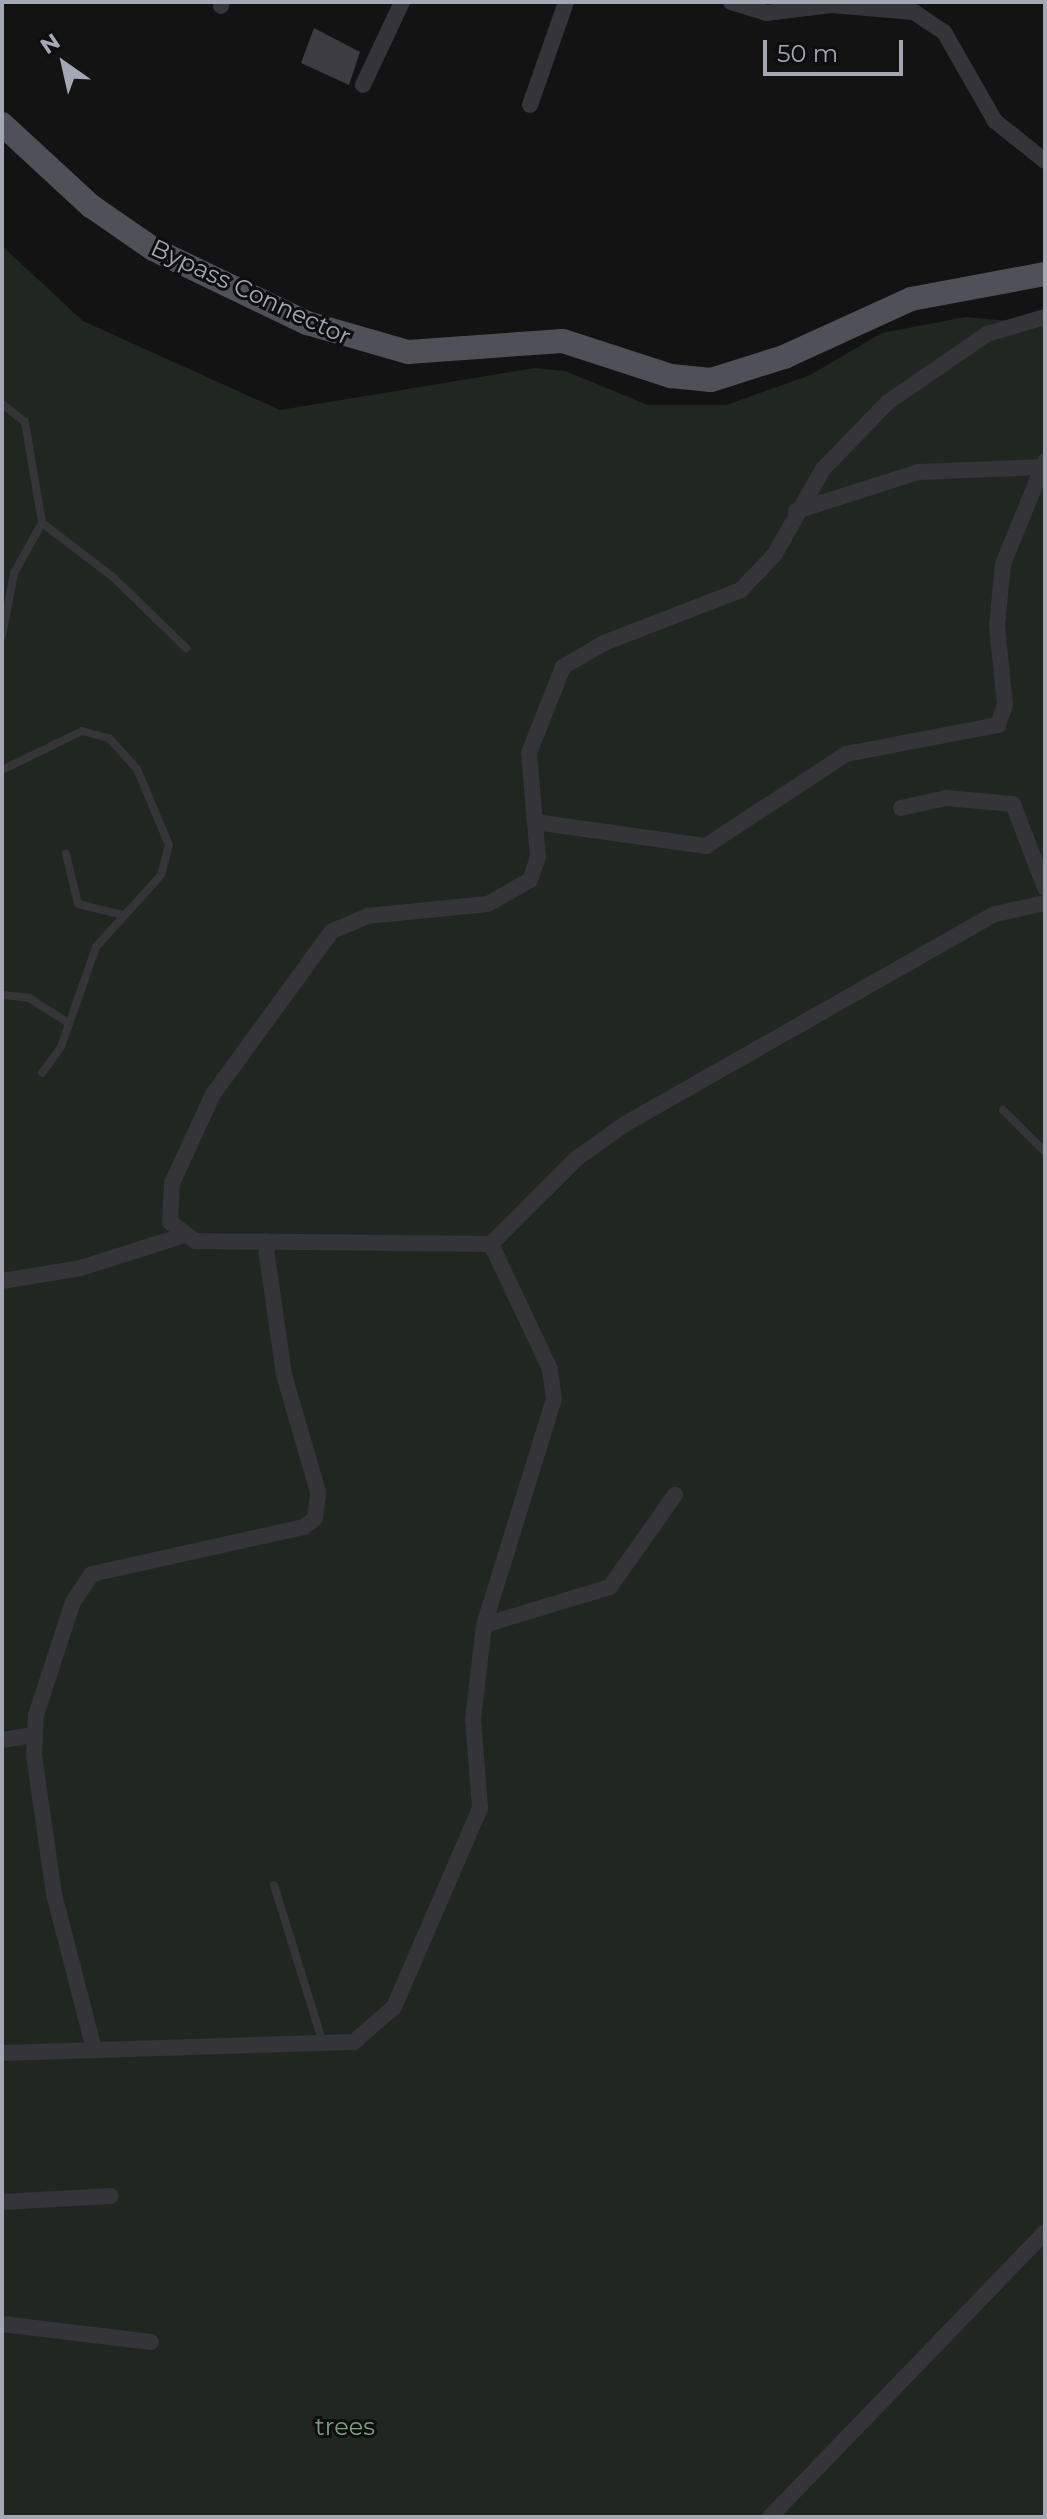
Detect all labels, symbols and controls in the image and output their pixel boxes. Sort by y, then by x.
north arrow [24,24,104,104]
scale bar [767,24,907,74]
text: N [35,28,65,60]
text: 50 m [777,39,838,68]
street label: Bypass Connector [146,233,356,351]
park label: trees [315,2413,375,2441]

